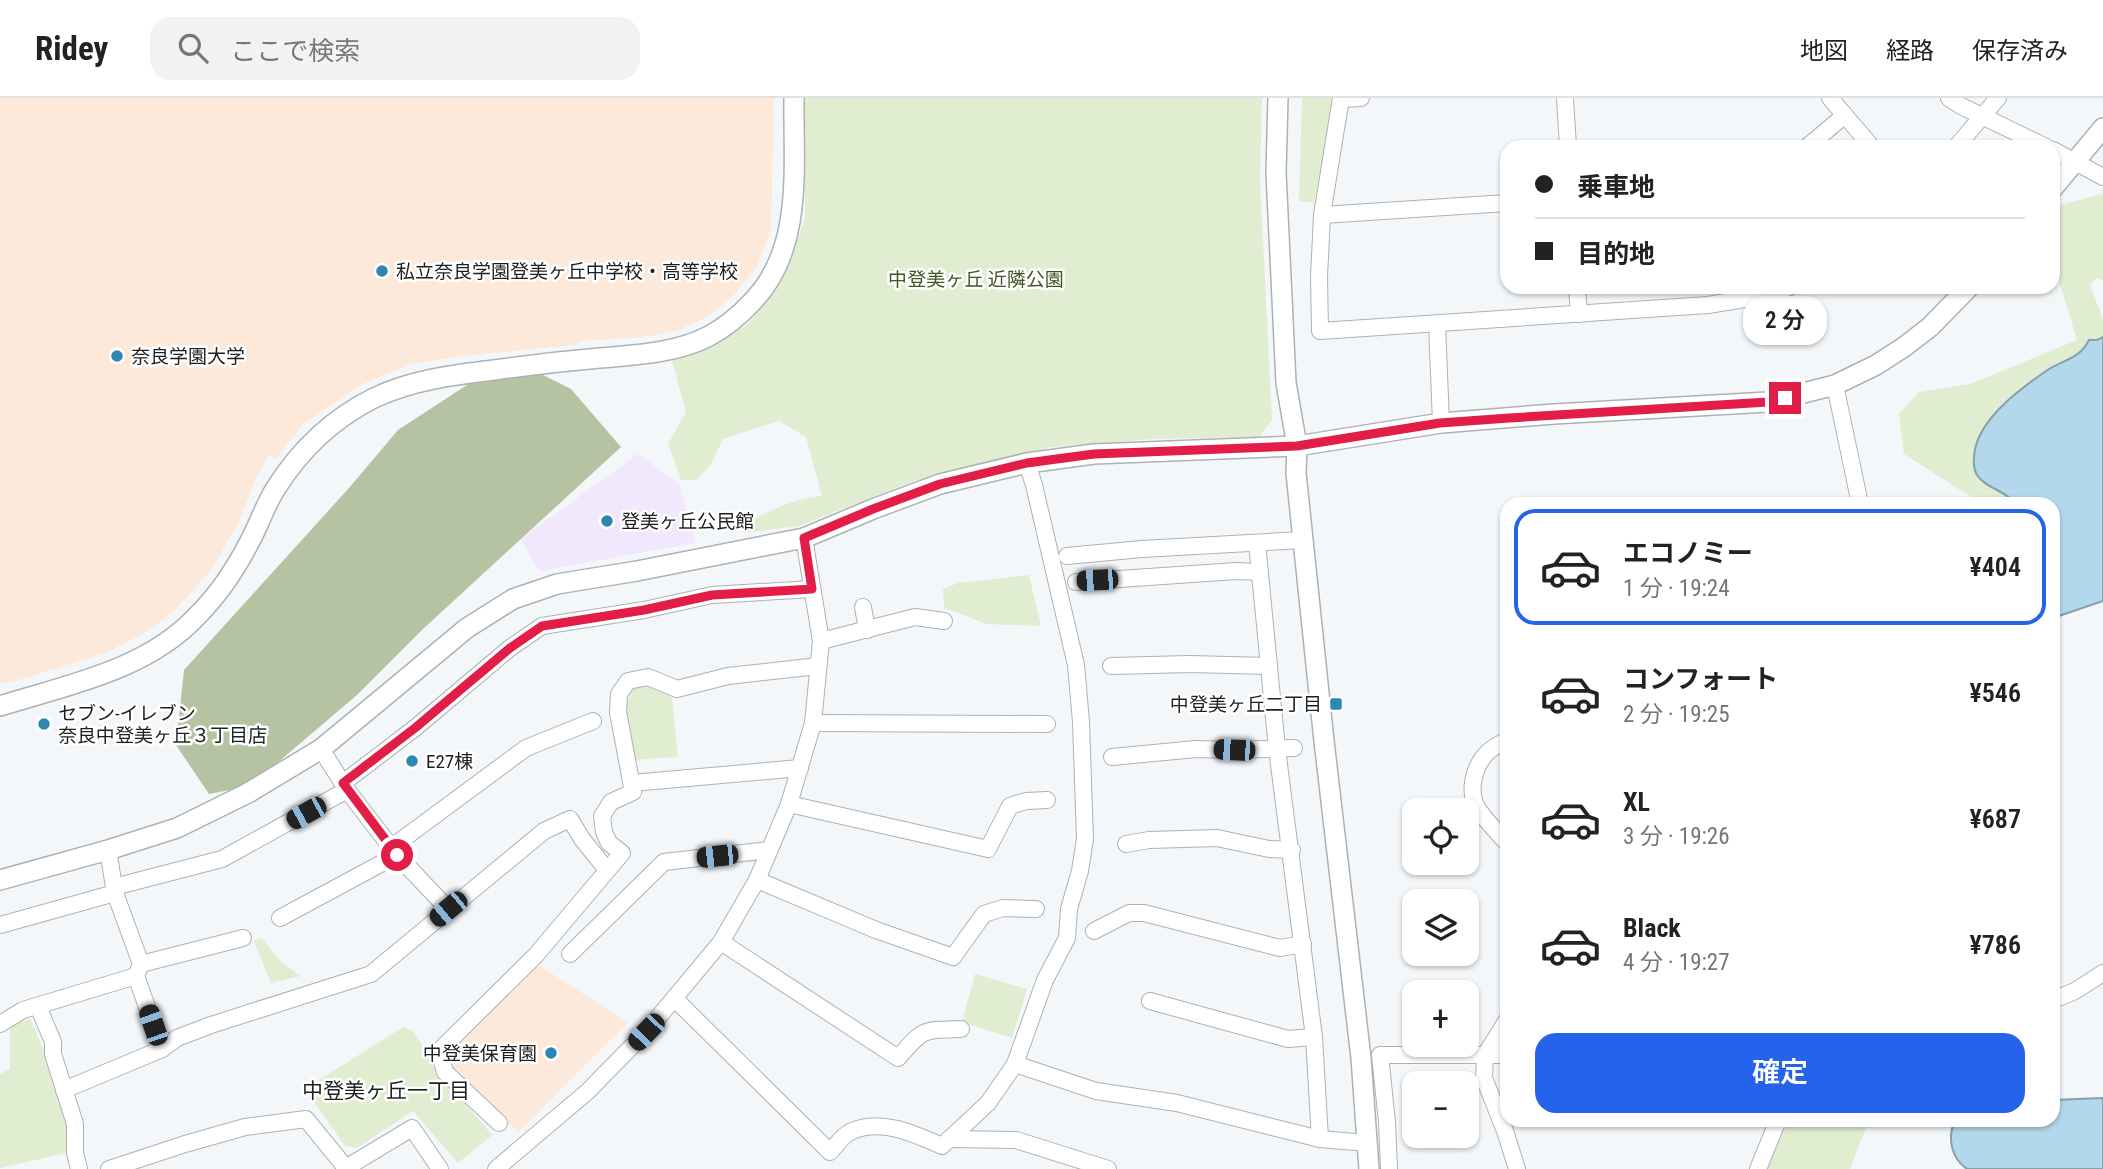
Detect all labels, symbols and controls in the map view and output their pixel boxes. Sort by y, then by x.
search box [150,17,640,80]
text: Ridey [35,29,108,68]
icon: search [174,29,212,67]
text: ここで検索 [230,36,360,66]
text: 地図 [1800,37,1848,65]
text: 経路 [1886,37,1934,65]
text: 保存済み [1972,37,2068,65]
text: 乗車地 [1577,172,1655,202]
text: 目的地 [1577,239,1655,269]
place label: 私立奈良学園登美ヶ丘中学校・高等学校 [396,260,738,283]
marker: 私立奈良学園登美ヶ丘中学校・高等学校 [374,263,390,279]
park label: 中登美ヶ丘 近隣公園 [888,268,1064,291]
callout: 2 分 [1743,296,1827,345]
text: 2 分 [1765,307,1805,334]
place label: 奈良学園大学 [131,345,245,368]
marker: 奈良学園大学 [109,348,125,364]
route end [1769,382,1801,414]
place label: 登美ヶ丘公民館 [621,510,754,533]
marker: 登美ヶ丘公民館 [599,513,615,529]
icon: car [1539,536,1602,599]
text: エコノミー [1623,538,1753,568]
text: ¥404 [1969,552,2021,582]
car [1076,568,1119,592]
text: 1 分 · 19:24 [1623,575,1730,602]
icon: car [1539,662,1602,725]
text: コンフォート [1623,664,1778,694]
text: ¥546 [1969,678,2021,708]
place label: 中登美ヶ丘二丁目 [1170,693,1322,716]
marker: 中登美ヶ丘二丁目 [1328,696,1344,712]
text: 2 分 · 19:25 [1623,701,1730,728]
place label: セブン-イレブン 奈良中登美ヶ丘３丁目店 [58,702,267,747]
marker: セブン-イレブン 奈良中登美ヶ丘３丁目店 [36,716,52,732]
car [1213,739,1256,761]
place label: E27棟 [426,750,473,773]
marker: E27棟 [404,753,420,769]
text: XL [1623,787,1650,817]
icon: car [1539,788,1602,851]
car [283,794,330,832]
map controls [1402,798,1479,1148]
button: locate [1402,798,1479,875]
text: ¥687 [1969,804,2021,834]
text: 3 分 · 19:26 [1623,823,1730,850]
route start [381,839,413,871]
car [696,843,739,869]
car [426,887,471,931]
button: layers [1402,889,1479,966]
text: Black [1623,913,1681,943]
icon: car [1539,914,1602,977]
text: ¥786 [1969,930,2021,960]
text: 4 分 · 19:27 [1623,949,1730,976]
button: + [1402,980,1479,1057]
car [137,1002,170,1048]
car [624,1010,669,1054]
button: 確定 [1535,1033,2025,1113]
place label: 中登美保育園 [423,1042,537,1065]
marker: 中登美保育園 [543,1045,559,1061]
button: − [1402,1071,1479,1148]
district label: 中登美ヶ丘一丁目 [302,1079,470,1103]

